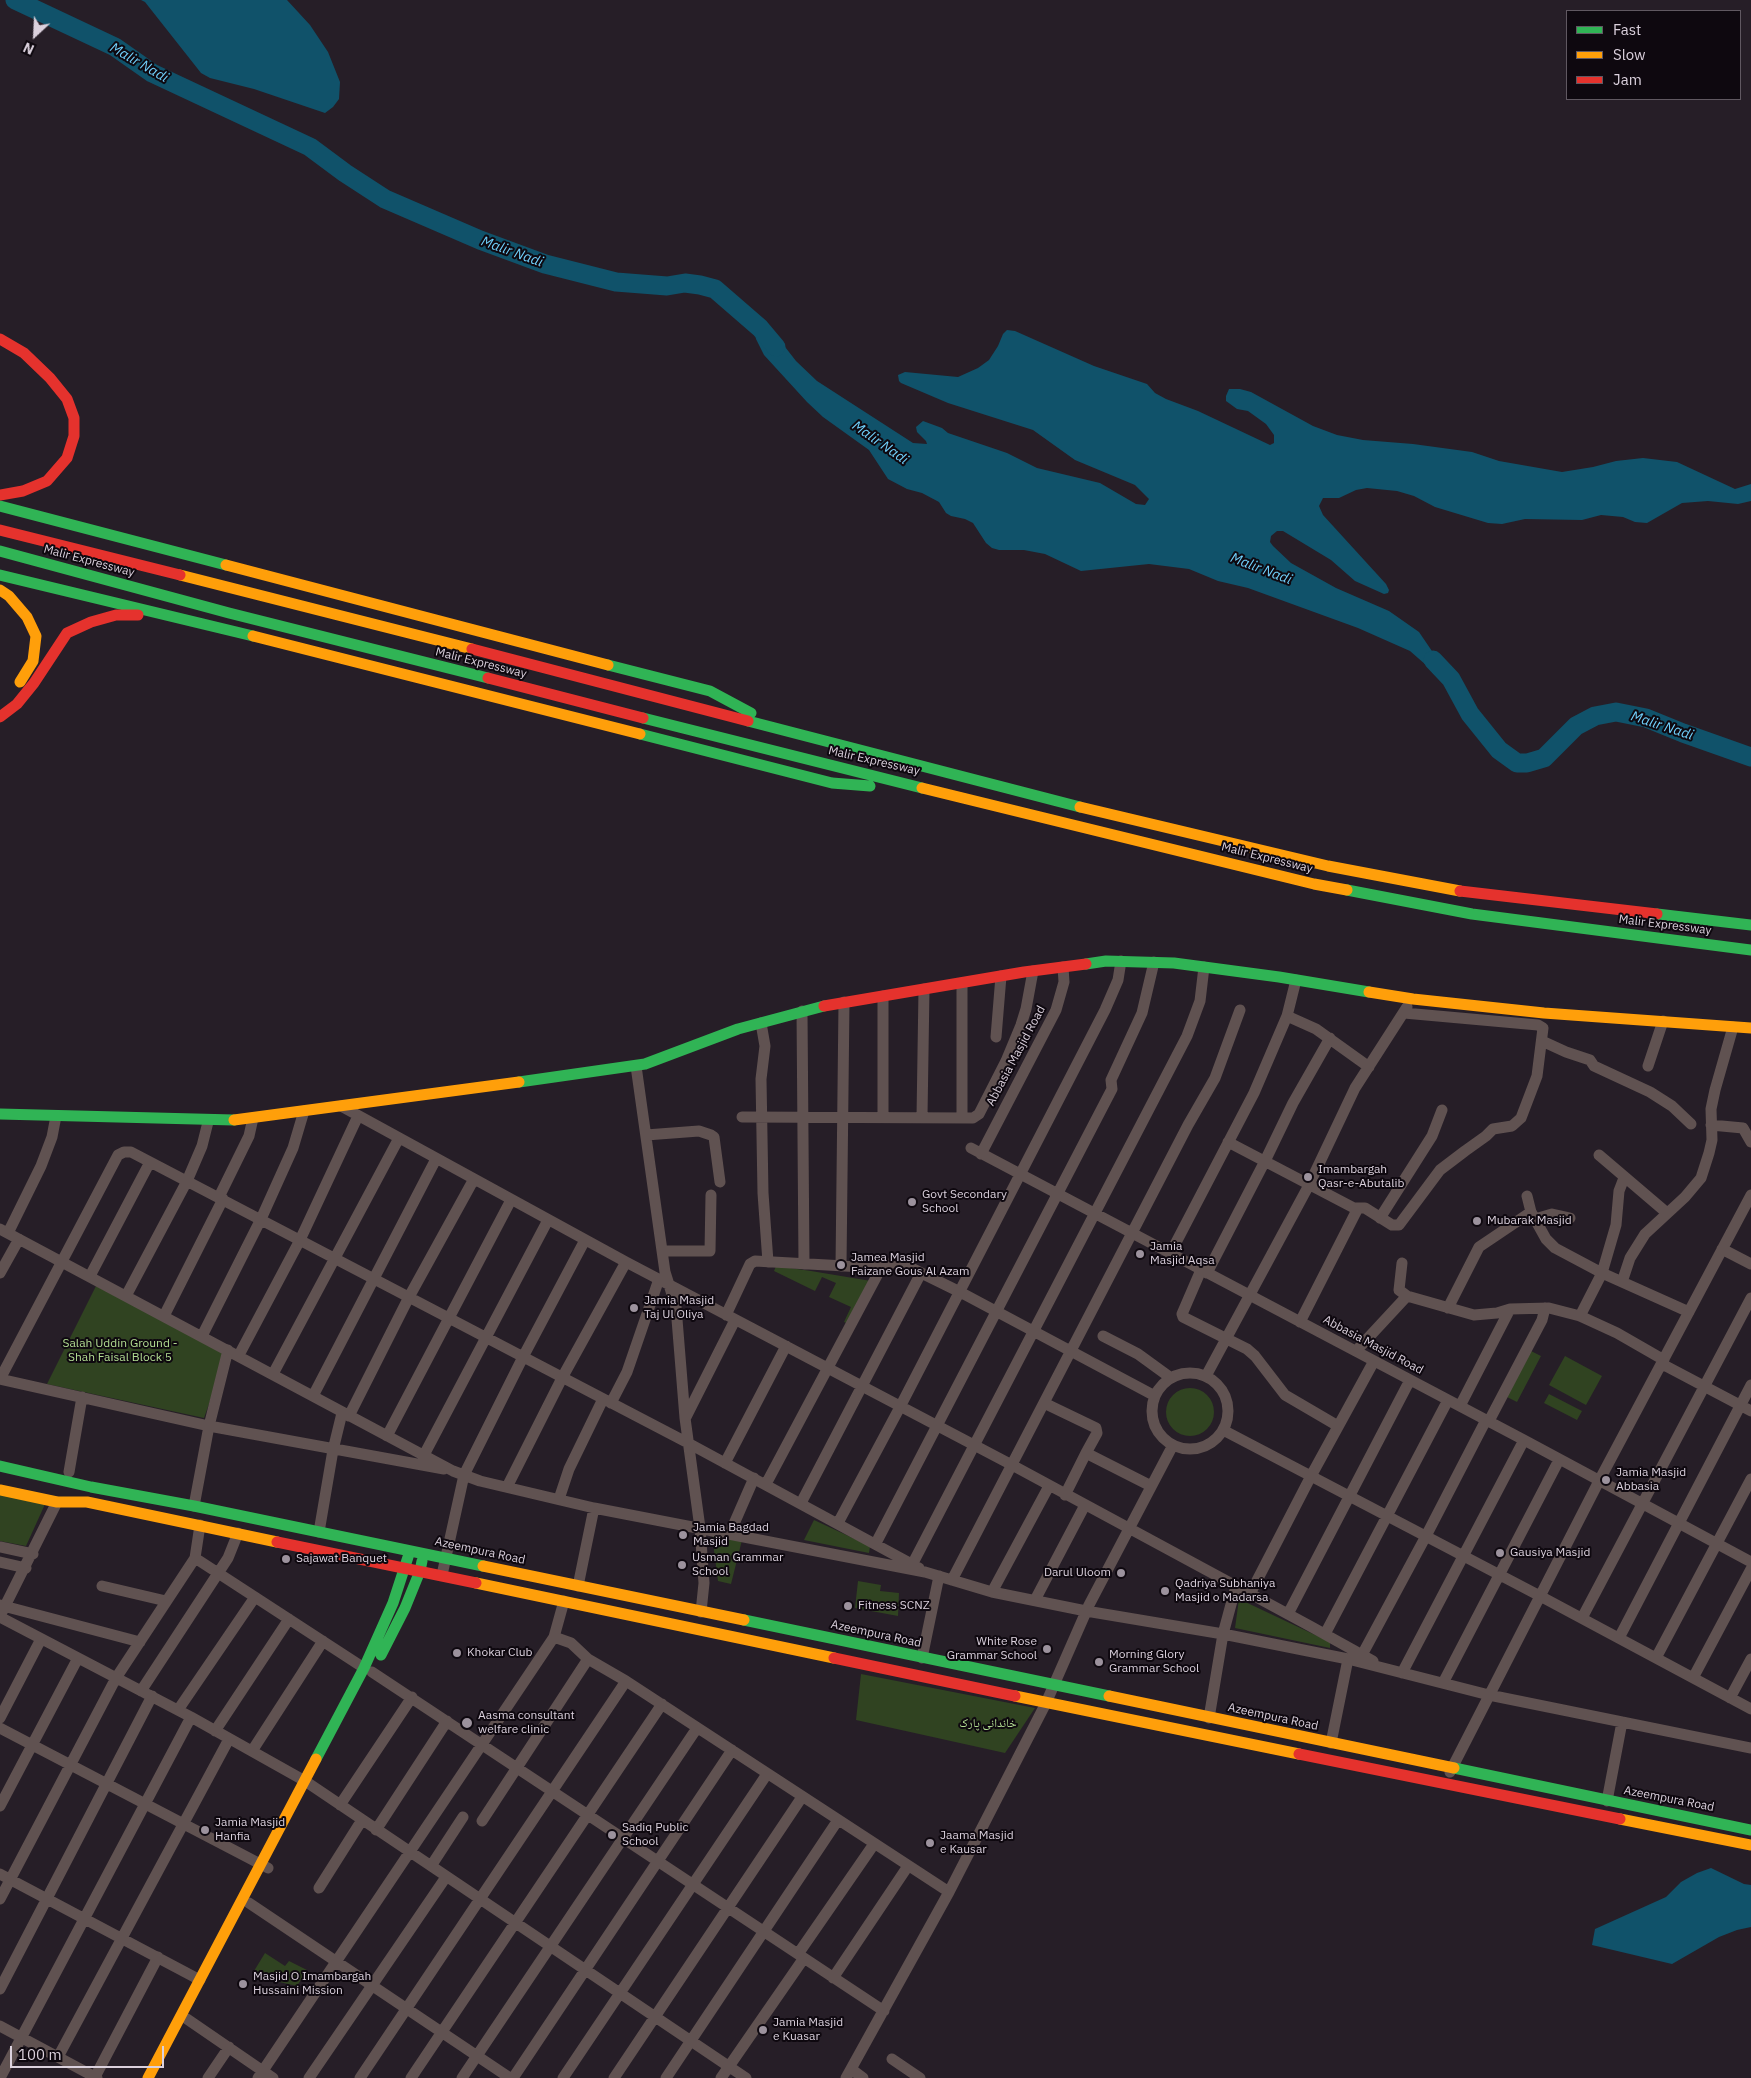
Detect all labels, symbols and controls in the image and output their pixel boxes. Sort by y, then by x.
north arrow [10,10,60,60]
legend [1566,10,1741,100]
text: Fast [1613,20,1641,39]
text: N [20,38,37,59]
water label: Malir Nadi [107,40,171,86]
text: Slow [1613,45,1646,64]
text: Jam [1613,70,1642,89]
water label: Malir Nadi [479,233,545,271]
water label: Malir Nadi [849,418,911,468]
street label: Malir Expressway [42,542,136,580]
water label: Malir Nadi [1228,550,1294,588]
street label: Malir Expressway [434,645,528,681]
water label: Malir Nadi [1629,708,1695,744]
street label: Malir Expressway [827,743,921,779]
street label: Malir Expressway [1220,840,1314,876]
street label: Malir Expressway [1618,912,1712,938]
street label: Abbasia Masjid Road [983,1003,1049,1109]
place label: Imambargah Qasr-e-Abutalib [1318,1163,1404,1191]
marker: Imambargah Qasr-e-Abutalib [1302,1171,1314,1183]
place label: Govt Secondary School [922,1188,1007,1216]
marker: Govt Secondary School [906,1196,918,1208]
place label: Mubarak Masjid [1487,1214,1572,1228]
marker: Mubarak Masjid [1471,1215,1483,1227]
place label: Jamia Masjid Aqsa [1150,1240,1215,1268]
marker: Jamia Masjid Aqsa [1134,1248,1146,1260]
place label: Jamea Masjid Faizane Gous Al Azam [851,1251,969,1279]
marker: Jamea Masjid Faizane Gous Al Azam [835,1259,847,1271]
place label: Jamia Masjid Taj Ul Oliya [644,1294,714,1322]
marker: Jamia Masjid Taj Ul Oliya [628,1302,640,1314]
street label: Abbasia Masjid Road [1320,1312,1426,1378]
park label: Salah Uddin Ground - Shah Faisal Block 5 [62,1337,178,1365]
place label: Jamia Masjid Abbasia [1616,1466,1686,1494]
marker: Jamia Masjid Abbasia [1600,1474,1612,1486]
place label: Jamia Bagdad Masjid [693,1521,769,1549]
marker: Jamia Bagdad Masjid [677,1529,689,1541]
street label: Azeempura Road [434,1534,526,1568]
place label: Gausiya Masjid [1510,1546,1590,1560]
marker: Gausiya Masjid [1494,1547,1506,1559]
place label: Usman Grammar School [692,1551,783,1579]
place label: Sajawat Banquet [296,1552,387,1566]
marker: Sajawat Banquet [280,1553,292,1565]
marker: Usman Grammar School [676,1559,688,1571]
place label: Darul Uloom [1044,1566,1111,1580]
marker: Darul Uloom [1115,1567,1127,1579]
place label: Qadriya Subhaniya Masjid o Madarsa [1175,1577,1275,1605]
marker: Qadriya Subhaniya Masjid o Madarsa [1159,1585,1171,1597]
place label: Fitness SCNZ [858,1599,930,1613]
marker: Fitness SCNZ [842,1600,854,1612]
street label: Azeempura Road [830,1617,922,1651]
place label: White Rose Grammar School [947,1635,1037,1663]
marker: White Rose Grammar School [1041,1643,1053,1655]
place label: Khokar Club [467,1646,533,1660]
marker: Khokar Club [451,1647,463,1659]
place label: Morning Glory Grammar School [1109,1648,1199,1676]
marker: Morning Glory Grammar School [1093,1656,1105,1668]
street label: Azeempura Road [1227,1700,1319,1734]
place label: Aasma consultant welfare clinic [478,1709,575,1737]
marker: Aasma consultant welfare clinic [460,1716,474,1730]
park label: خاندانی پارک [959,1717,1017,1731]
street label: Azeempura Road [1623,1783,1715,1815]
place label: Jamia Masjid Hanfia [215,1816,285,1844]
place label: Sadiq Public School [622,1821,688,1849]
marker: Jamia Masjid Hanfia [199,1824,211,1836]
marker: Sadiq Public School [606,1829,618,1841]
place label: Jaama Masjid e Kausar [940,1829,1014,1857]
marker: Jaama Masjid e Kausar [924,1837,936,1849]
place label: Masjid O Imambargah Hussaini Mission [253,1970,371,1998]
marker: Masjid O Imambargah Hussaini Mission [237,1978,249,1990]
place label: Jamia Masjid e Kuasar [773,2016,843,2044]
marker: Jamia Masjid e Kuasar [757,2024,769,2036]
scale bar [12,2036,166,2068]
text: 100 m [18,2045,62,2064]

